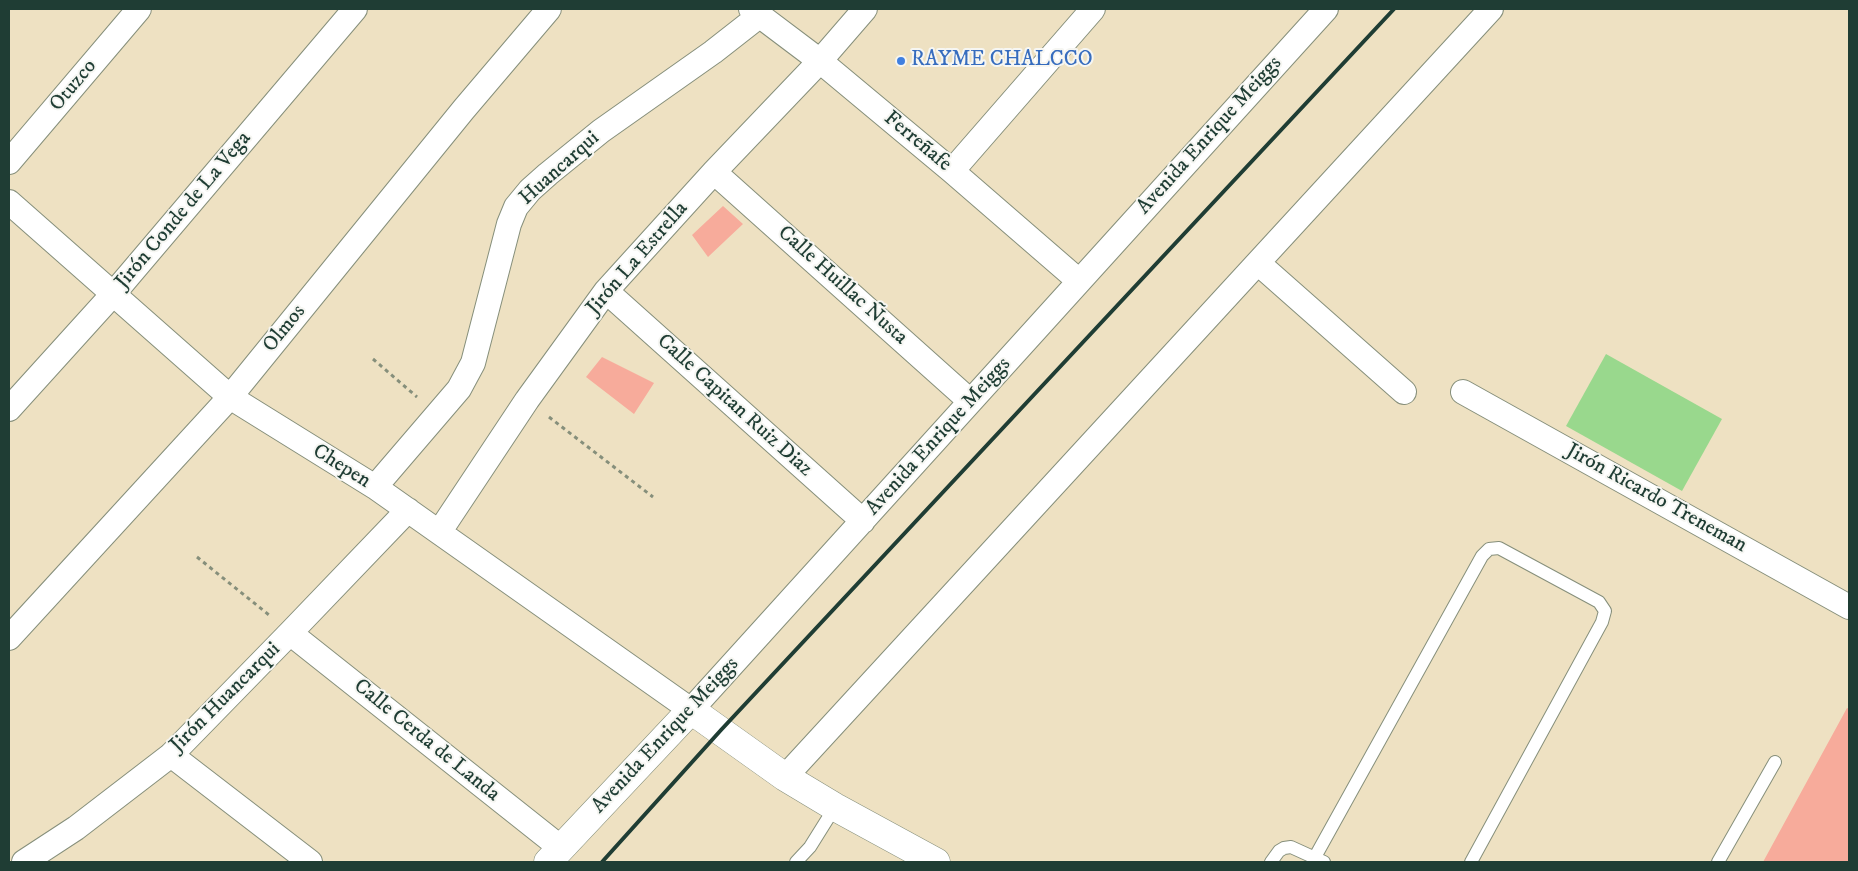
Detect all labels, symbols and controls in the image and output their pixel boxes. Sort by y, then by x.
place label: RAYME CHALCCO [911,48,1093,74]
street label: Avenida Enrique Meiggs [1132,52,1288,220]
street label: Otuzco [45,55,103,117]
marker: RAYME CHALCCO [895,55,907,67]
street label: Ferreñafe [878,106,956,178]
street label: Jirón Conde de La Vega [111,127,257,295]
street label: Huancarqui [515,127,605,211]
street label: Jirón La Estrella [582,197,694,321]
street label: Calle Huillac Ñusta [772,221,912,351]
street label: Olmos [258,300,312,358]
street label: Calle Capitan Ruiz Diaz [651,329,817,483]
street label: Avenida Enrique Meiggs [861,353,1017,521]
street label: Chepen [307,439,375,495]
street label: Jirón Ricardo Treneman [1561,439,1751,559]
street label: Jirón Huancarqui [166,638,286,758]
street label: Avenida Enrique Meiggs [587,653,745,819]
street label: Calle Cerda de Landa [348,674,504,808]

